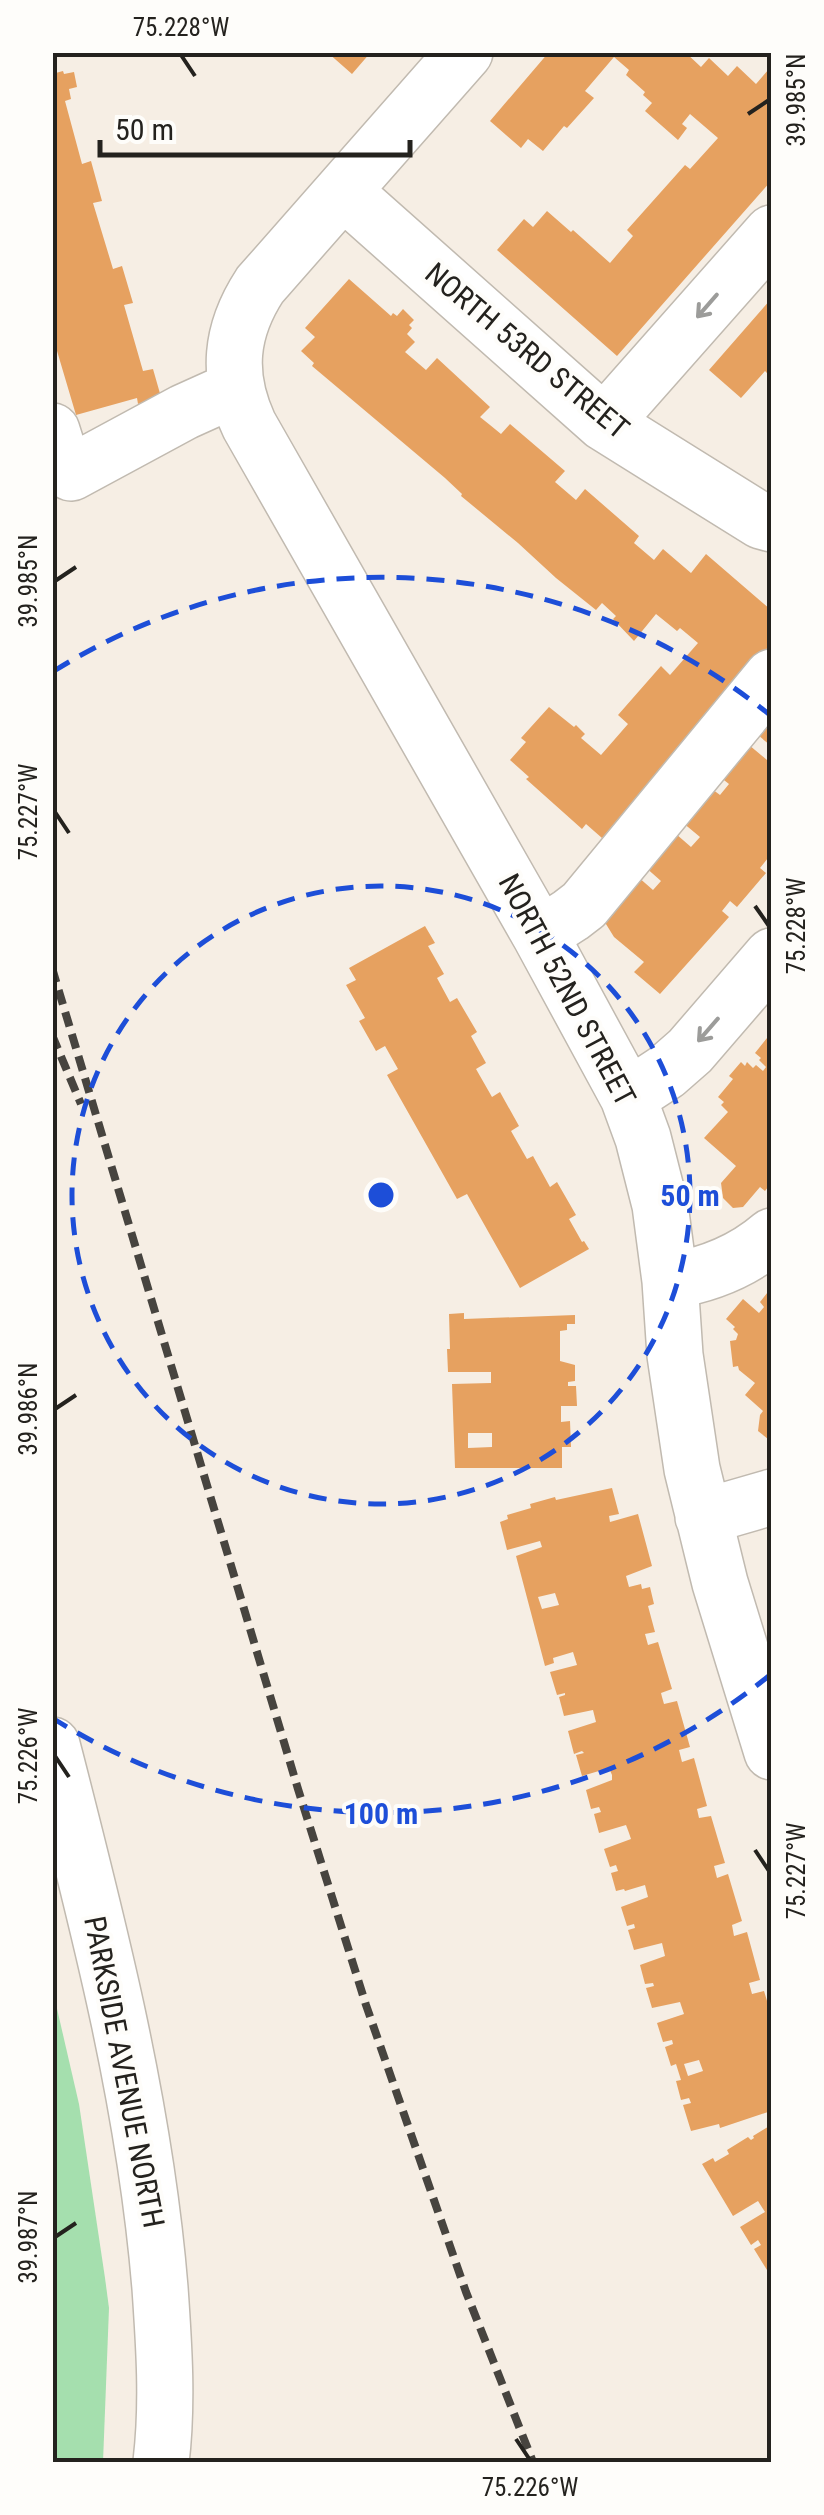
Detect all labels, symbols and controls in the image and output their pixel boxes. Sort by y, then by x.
text: 75.228°W [133,13,229,42]
text: 39.985°N [782,53,811,147]
scale bar [100,95,410,157]
text: 50 m [115,112,174,147]
street label: NORTH 53RD STREET [418,255,636,446]
one-way arrow [696,293,719,318]
text: 39.985°N [14,534,43,628]
text: 75.227°W [14,764,43,860]
street label: NORTH 52ND STREET [492,868,643,1112]
text: 75.228°W [782,878,811,974]
one-way arrow [698,1017,720,1043]
centre of rings [363,1177,399,1213]
text: 50 m [660,1178,720,1213]
text: 39.986°N [14,1362,43,1456]
text: 75.226°W [14,1708,43,1804]
text: 100 m [344,1796,418,1831]
text: 75.227°W [782,1823,811,1919]
street label: PARKSIDE AVENUE NORTH [77,1913,172,2231]
text: 39.987°N [14,2190,43,2284]
text: 75.226°W [482,2473,578,2502]

